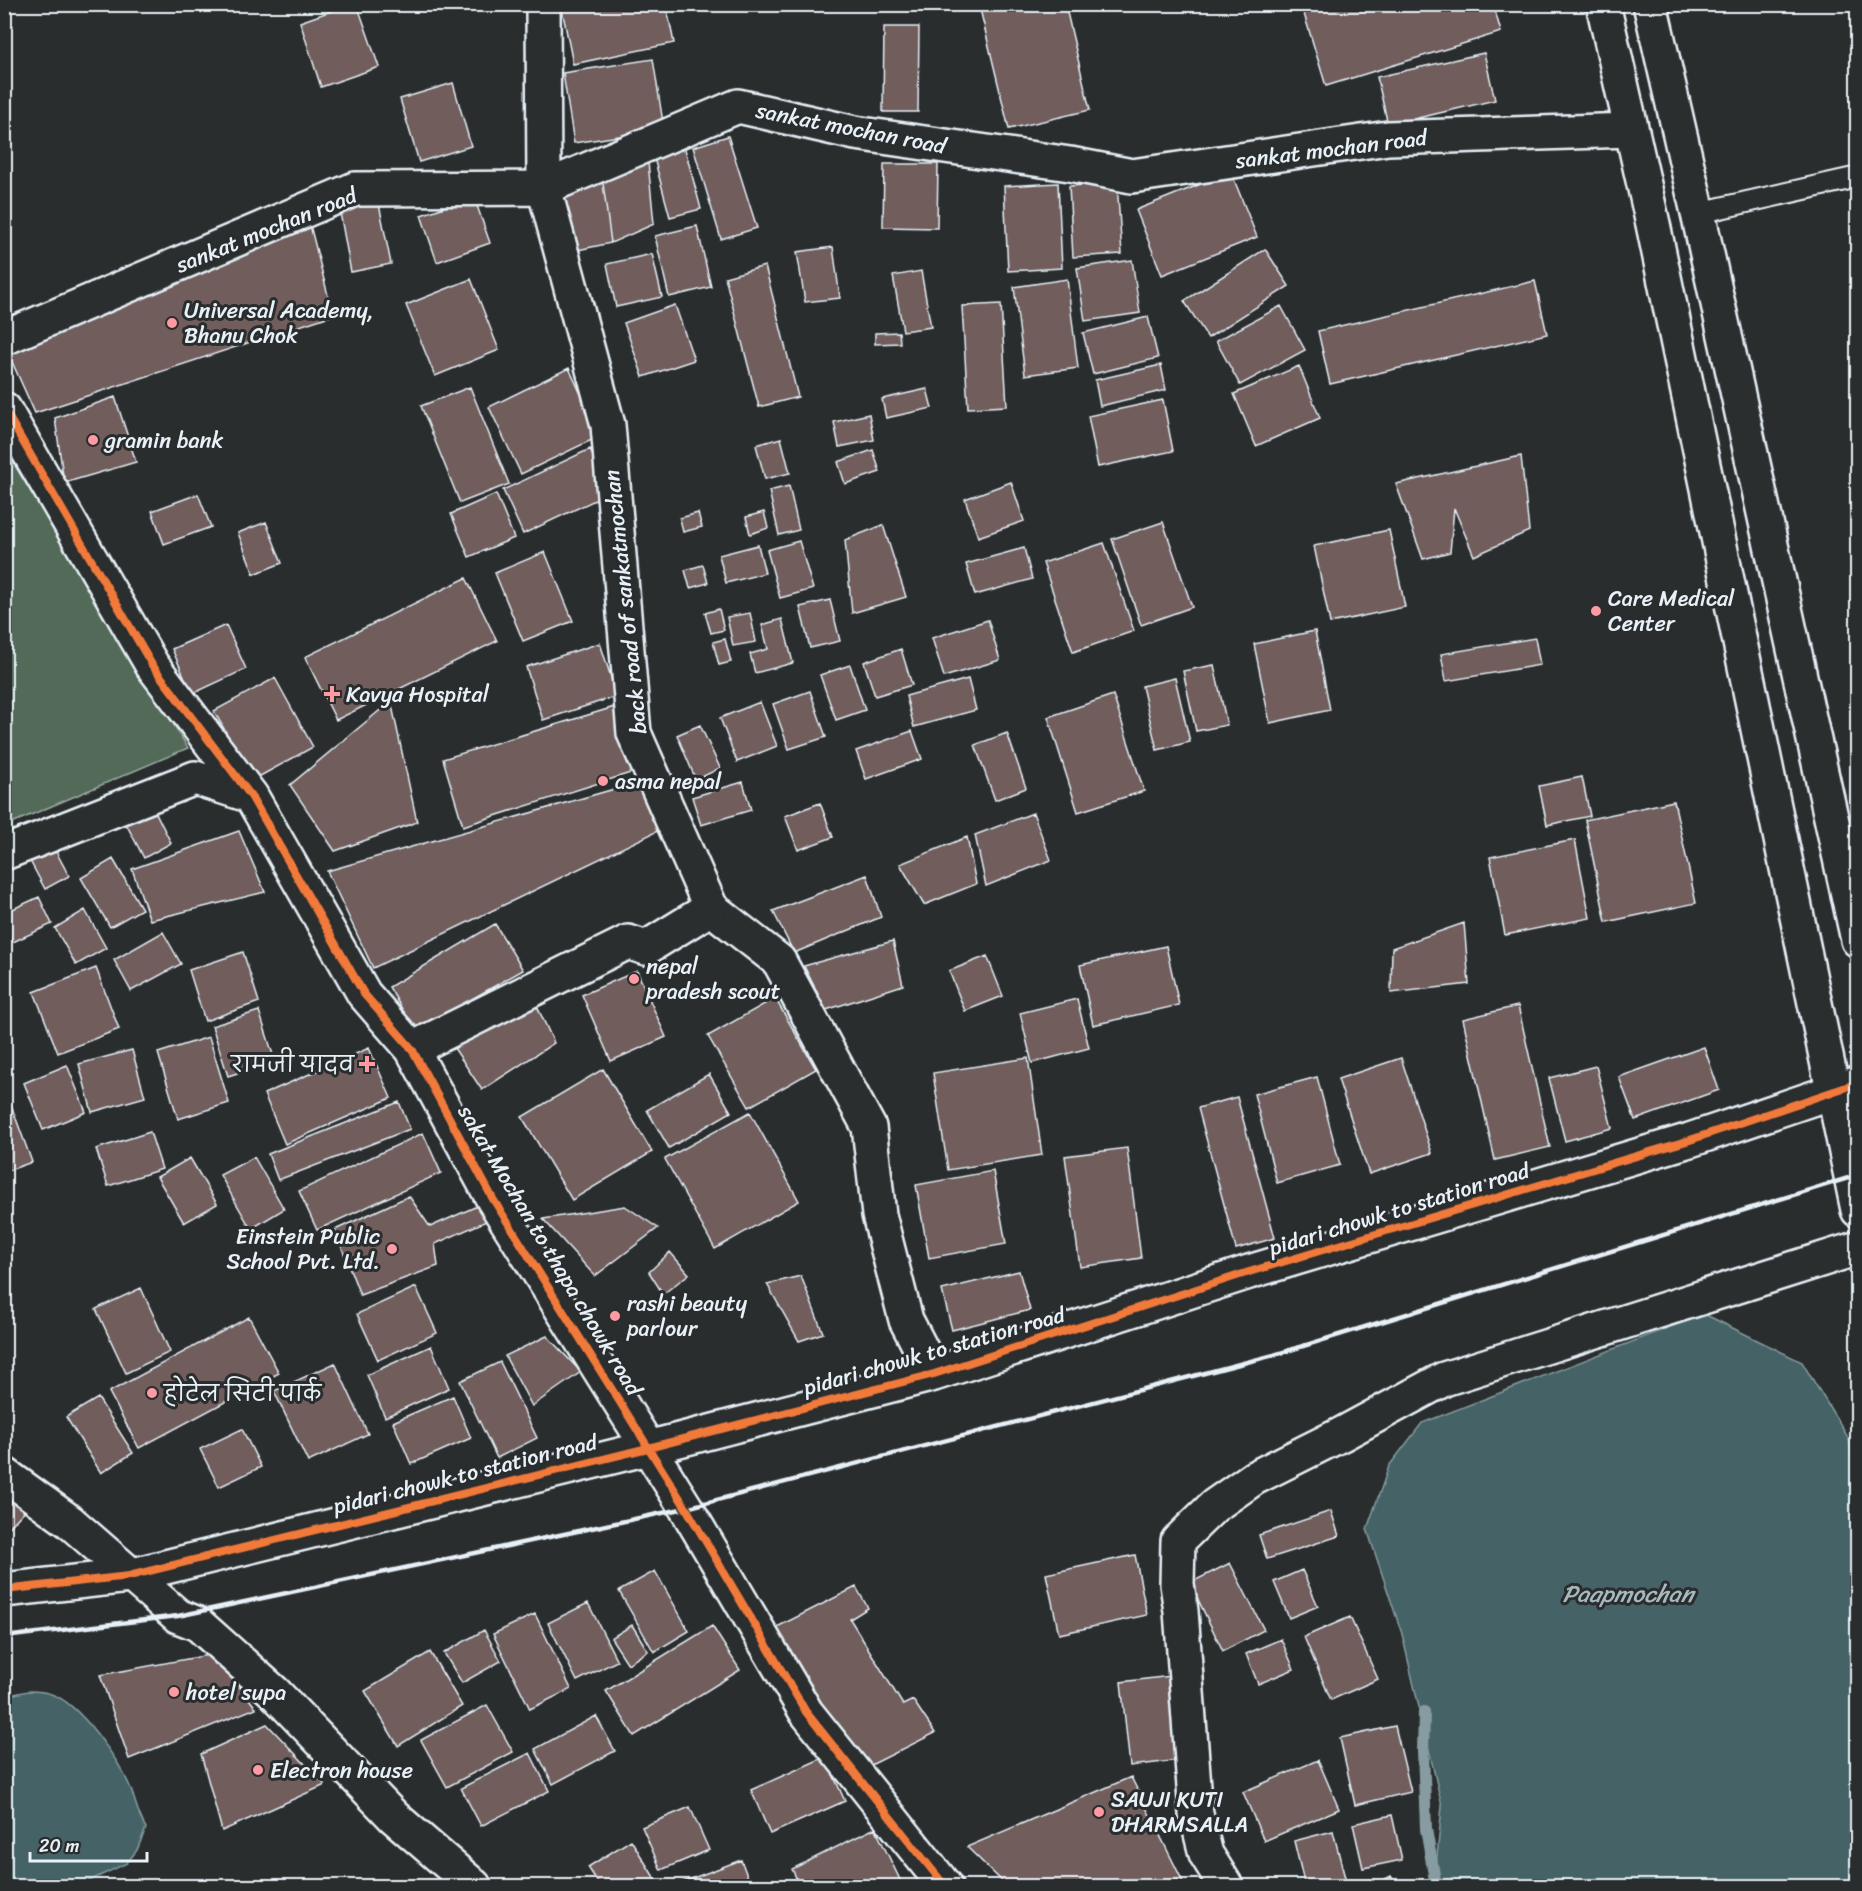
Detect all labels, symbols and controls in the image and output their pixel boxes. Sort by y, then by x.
street label: sankat mochan road [752,90,951,166]
street label: sankat mochan road [1232,118,1430,180]
street label: sankat mochan road [168,175,364,285]
place label: Universal Academy, Bhanu Chok [184,291,374,355]
marker: Universal Academy, Bhanu Chok [165,316,179,330]
place label: gramin bank [103,421,223,460]
marker: gramin bank [86,433,100,447]
street label: back road of sankatmochan [592,468,658,736]
place label: Care Medical Center [1608,579,1735,643]
marker: Care Medical Center [1589,604,1603,618]
place label: Kavya Hospital [346,675,490,714]
marker: Kavya Hospital [323,685,341,703]
place label: asma nepal [615,762,722,801]
marker: asma nepal [596,774,610,788]
place label: nepal pradesh scout [645,947,781,1011]
marker: nepal pradesh scout [627,972,641,986]
place label: रामजी यादव [230,1045,355,1084]
marker: रामजी यादव [358,1055,376,1073]
street label: sakat Mochan to thapa chowk road [447,1096,654,1405]
street label: pidari chowk to station road [1263,1150,1535,1268]
place label: Einstein Public School Pvt. Ltd. [227,1217,380,1281]
marker: Einstein Public School Pvt. Ltd. [385,1242,399,1256]
place label: rashi beauty parlour [626,1284,748,1348]
street label: pidari chowk to station road [798,1295,1071,1407]
marker: rashi beauty parlour [608,1309,622,1323]
place label: होटेल सिटी पार्क [162,1374,323,1413]
marker: होटेल सिटी पार्क [145,1386,159,1400]
street label: pidari chowk to station road [328,1422,602,1526]
water label: Paapmochan [1562,1573,1697,1615]
place label: hotel supa [185,1673,286,1712]
marker: hotel supa [167,1685,181,1699]
place label: Electron house [270,1751,413,1790]
marker: Electron house [251,1763,265,1777]
place label: SAUJI KUTI DHARMSALLA [1111,1780,1248,1844]
marker: SAUJI KUTI DHARMSALLA [1092,1805,1106,1819]
scale bar [30,1825,147,1863]
text: 20 m [39,1830,79,1862]

